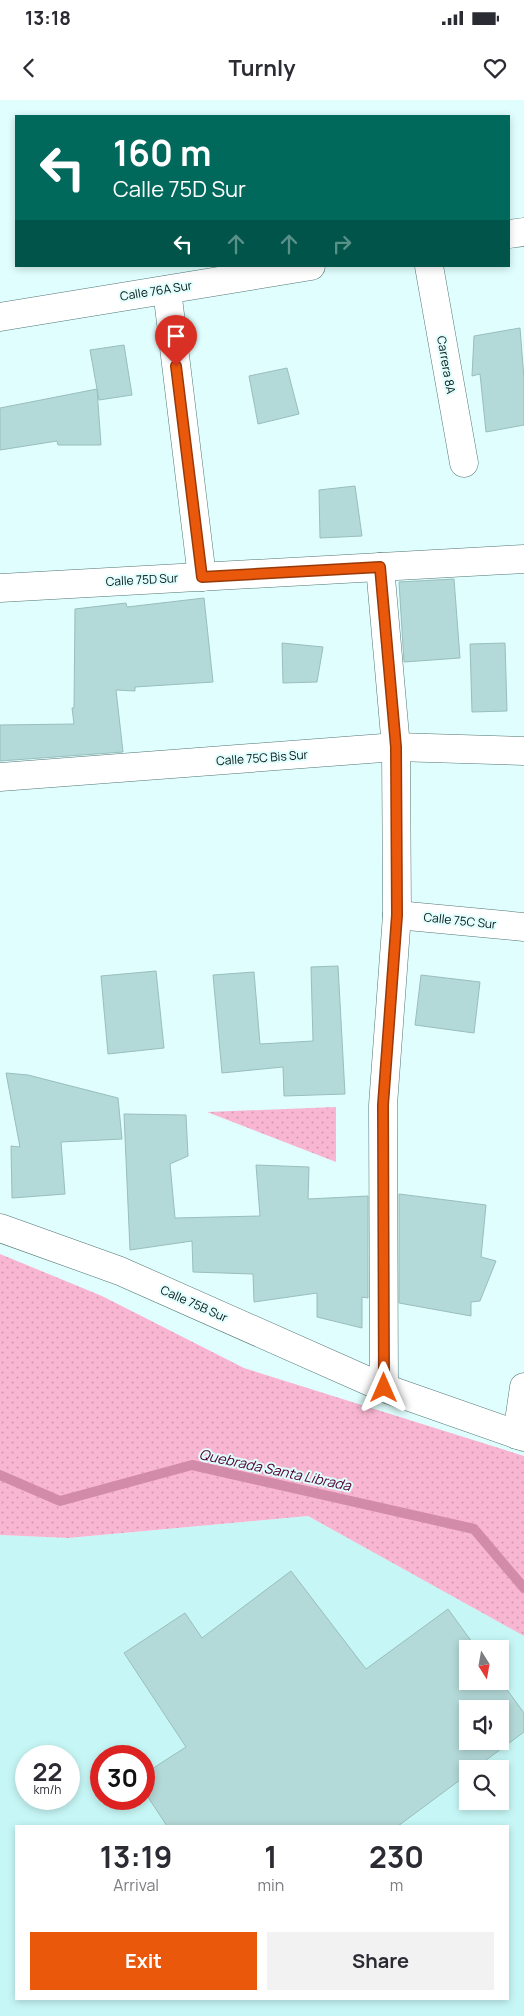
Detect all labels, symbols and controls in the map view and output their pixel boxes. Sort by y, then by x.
text: 13:18 [25,5,71,31]
text: Turnly [228,53,296,83]
icon: back [15,54,43,82]
icon: heart [481,54,509,82]
text: 160 m [113,129,212,177]
icon: left [30,135,95,200]
text: Calle 75D Sur [113,174,246,204]
icon: left [169,230,197,258]
icon: ahead [222,230,250,258]
icon: ahead [275,230,303,258]
icon: right [328,230,356,258]
street label: Calle 76A Sur [119,276,194,305]
pin [155,315,197,366]
icon: arrive [162,322,190,350]
street label: Carrera 8A [433,335,460,396]
street label: Calle 75D Sur [105,569,179,590]
street label: Calle 75C Bis Sur [216,746,309,769]
street label: Calle 75C Sur [423,908,498,933]
street label: Calle 75B Sur [158,1281,231,1326]
position arrow [357,1361,409,1413]
water label: Quebrada Santa Librada [198,1444,354,1495]
north arrow [459,1640,509,1690]
map controls [459,1640,509,1810]
button: sound [459,1700,509,1750]
speed limit sign: 30 [90,1745,155,1810]
text: 22 [33,1754,62,1789]
button: search [459,1760,509,1810]
text: km/h [34,1781,61,1798]
text: 13:19 [100,1836,173,1877]
text: 1 [264,1836,277,1877]
text: 230 [369,1836,424,1877]
text: Arrival [113,1874,159,1896]
text: min [257,1874,284,1896]
text: m [390,1874,403,1896]
button: Exit [30,1932,257,1990]
button: Share [267,1932,494,1990]

